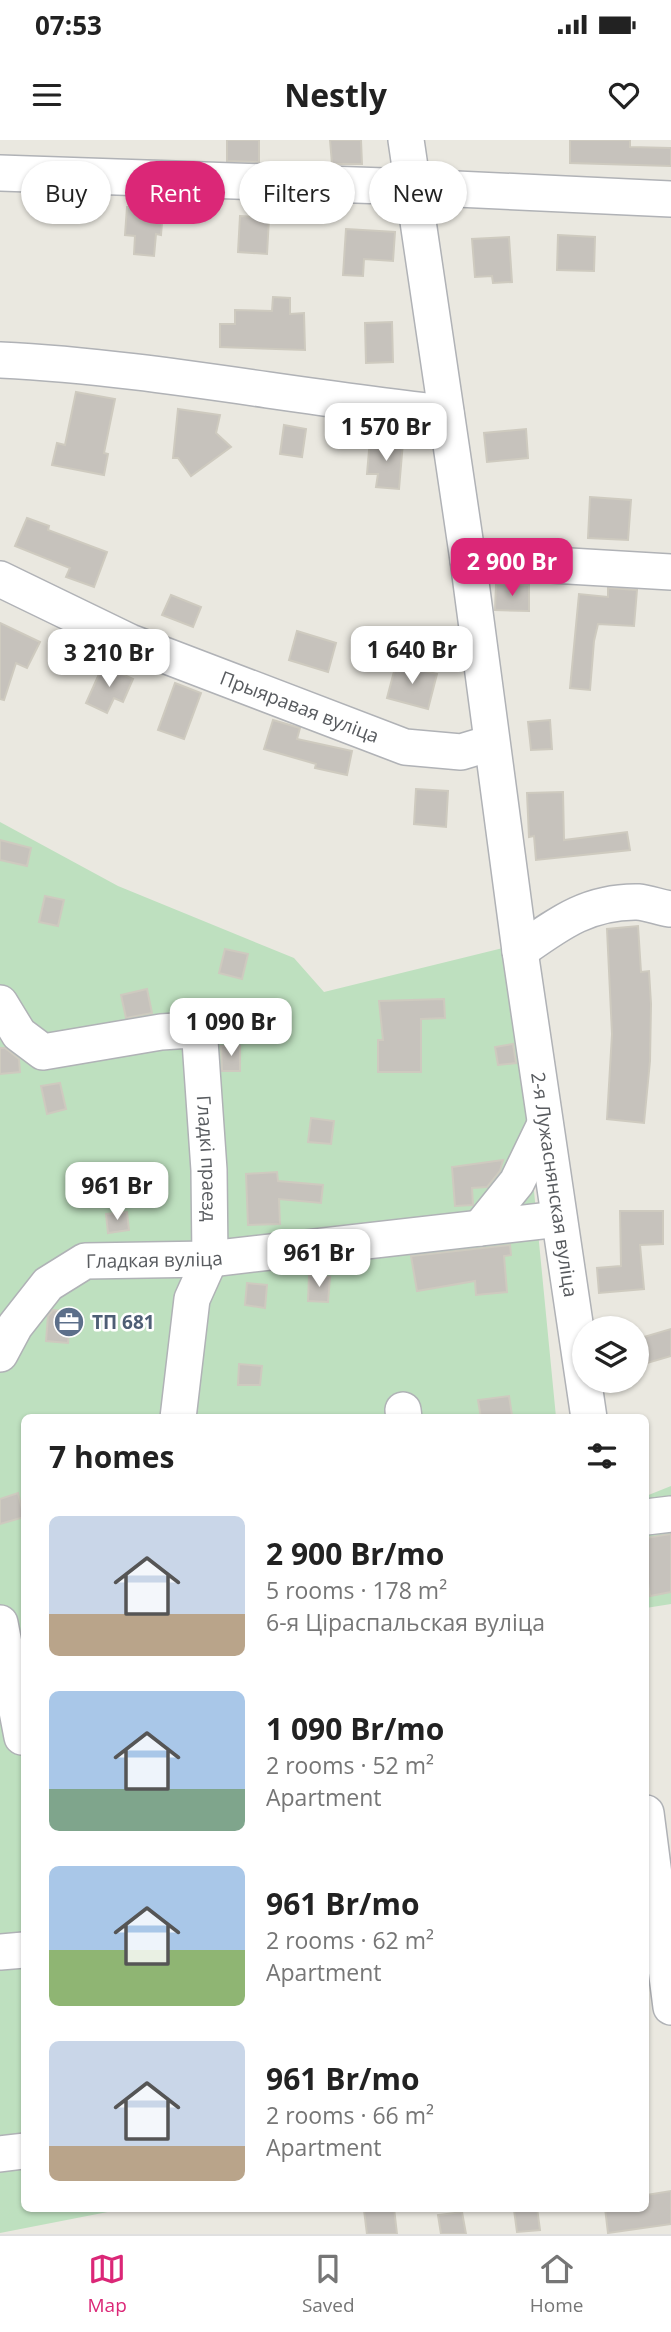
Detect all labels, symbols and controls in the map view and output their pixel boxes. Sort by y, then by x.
text: 07:53 [35,7,102,43]
text: Nestly [284,73,387,116]
icon: menu [28,76,66,114]
icon: heart [605,76,643,114]
chip: Buy [21,161,111,224]
chip: Rent [125,161,225,224]
chip: Filters [239,161,355,224]
chip: New [369,161,467,224]
pin: 1 570 Br [314,404,458,463]
text: 1 570 Br [341,410,431,442]
pin: 2 900 Br [440,538,584,598]
text: 2 900 Br [467,545,557,577]
pin: 1 640 Br [340,626,484,686]
pin: 3 210 Br [37,630,181,689]
text: 1 640 Br [367,633,457,665]
text: 3 210 Br [64,636,154,668]
street label: Прыяравая вуліца [216,665,383,749]
pin: 1 090 Br [159,998,303,1058]
text: 1 090 Br [186,1005,276,1037]
street label: 2-я Лужаснянская вуліца [525,1070,584,1299]
street label: Гладкі праезд [191,1094,223,1222]
pin: 961 Br [60,1163,174,1222]
text: 961 Br [81,1169,153,1201]
pin: 961 Br [262,1230,376,1289]
text: 961 Br [283,1236,355,1268]
street label: Гладкая вуліца [86,1245,224,1274]
office icon: ТП 681 [52,1305,86,1339]
place label: ТП 681 [92,1309,155,1335]
map controls [572,1316,649,1393]
button: layers [572,1316,649,1393]
text: 7 homes [49,1436,174,1477]
icon: filters [583,1437,621,1475]
text: 2 900 Br/mo [266,1533,444,1574]
icon: home [105,1544,189,1628]
text: 5 rooms · 178 m² [266,1574,447,1606]
text: 6-я Ціраспальская вуліца [266,1606,545,1638]
text: 1 090 Br/mo [266,1708,444,1749]
icon: home [105,1719,189,1803]
text: 2 rooms · 52 m² [266,1749,434,1781]
text: Apartment [266,1781,382,1813]
text: 961 Br/mo [266,1883,419,1924]
icon: home [105,1894,189,1978]
text: 2 rooms · 62 m² [266,1924,434,1956]
text: Apartment [266,1956,382,1988]
text: 961 Br/mo [266,2058,419,2099]
icon: home [105,2069,189,2153]
text: 2 rooms · 66 m² [266,2099,434,2131]
text: Apartment [266,2131,382,2163]
tab: Map [88,2250,127,2318]
tab: Saved [302,2250,355,2318]
tab: Home [530,2250,583,2318]

